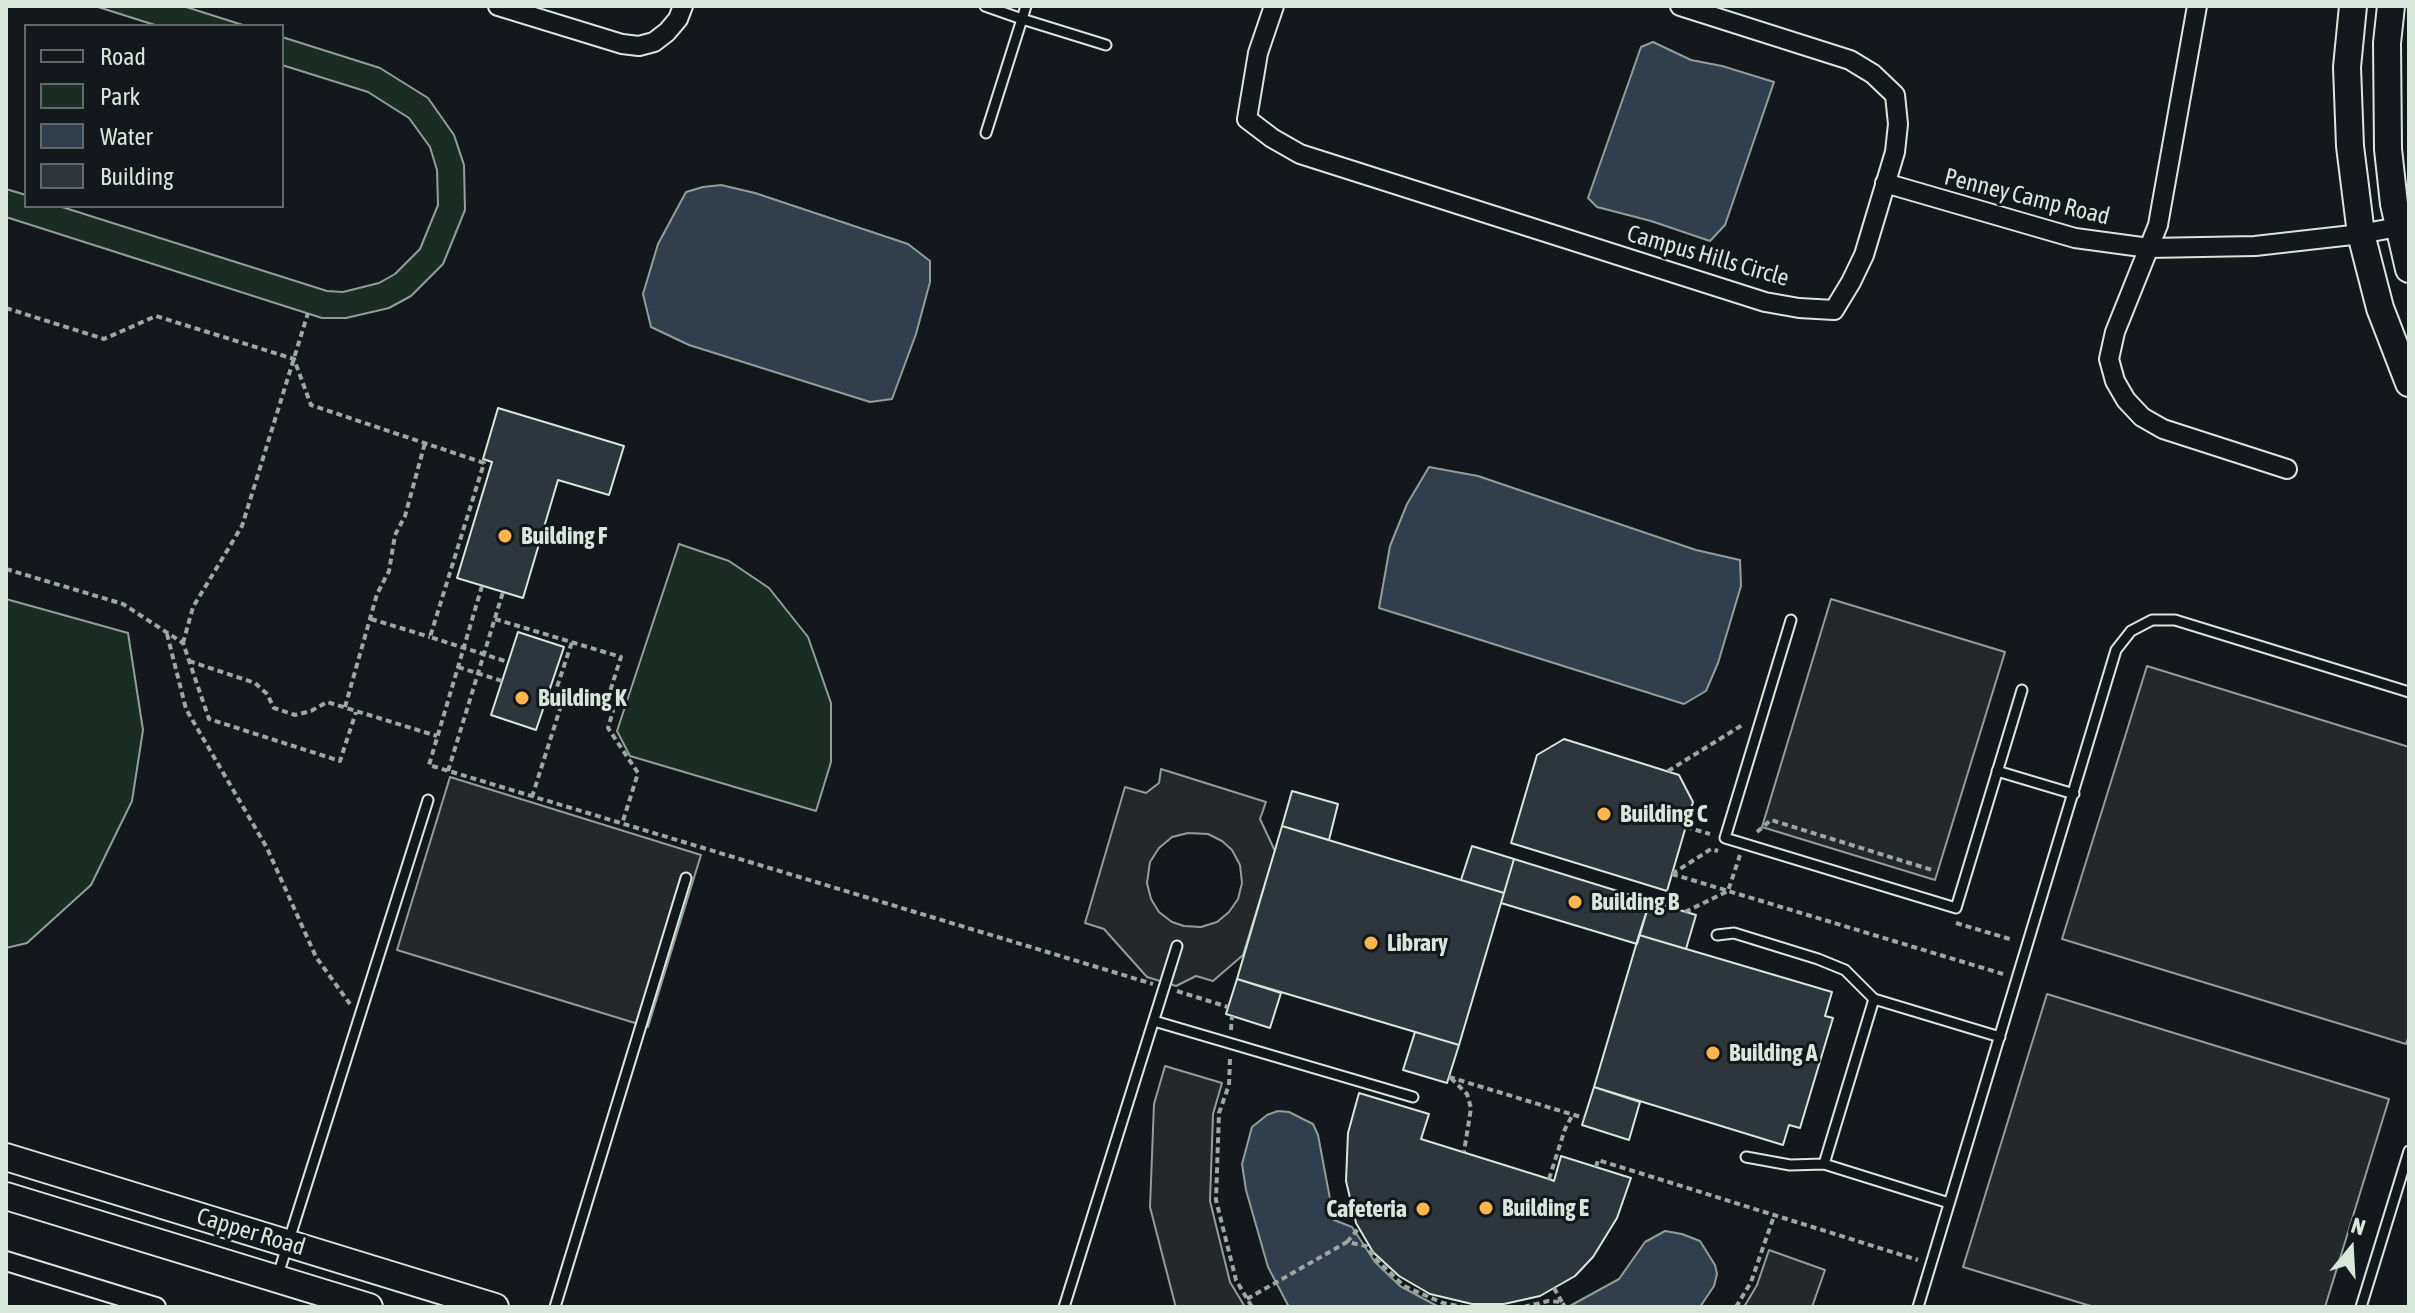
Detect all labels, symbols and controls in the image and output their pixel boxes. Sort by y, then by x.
legend [24,24,284,208]
text: Road [100,43,146,70]
text: Park [100,83,140,110]
text: Water [100,123,153,150]
text: Building [100,163,173,190]
street label: Penney Camp Road [1941,163,2113,231]
street label: Campus Hills Circle [1624,219,1792,293]
place label: Building F [521,522,607,550]
marker: Building F [496,527,514,545]
place label: Building K [538,684,627,712]
marker: Building K [513,689,531,707]
place label: Building C [1620,800,1708,828]
marker: Building C [1595,805,1613,823]
place label: Building B [1591,888,1679,916]
marker: Building B [1566,893,1584,911]
place label: Library [1387,929,1448,957]
marker: Library [1362,934,1380,952]
place label: Building A [1729,1039,1818,1067]
marker: Building A [1704,1044,1722,1062]
place label: Building E [1502,1194,1589,1222]
place label: Cafeteria [1326,1195,1407,1223]
marker: Building E [1477,1199,1495,1217]
marker: Cafeteria [1414,1200,1432,1218]
street label: Capper Road [193,1202,309,1262]
north arrow [2311,1209,2391,1289]
text: N [2348,1212,2369,1241]

